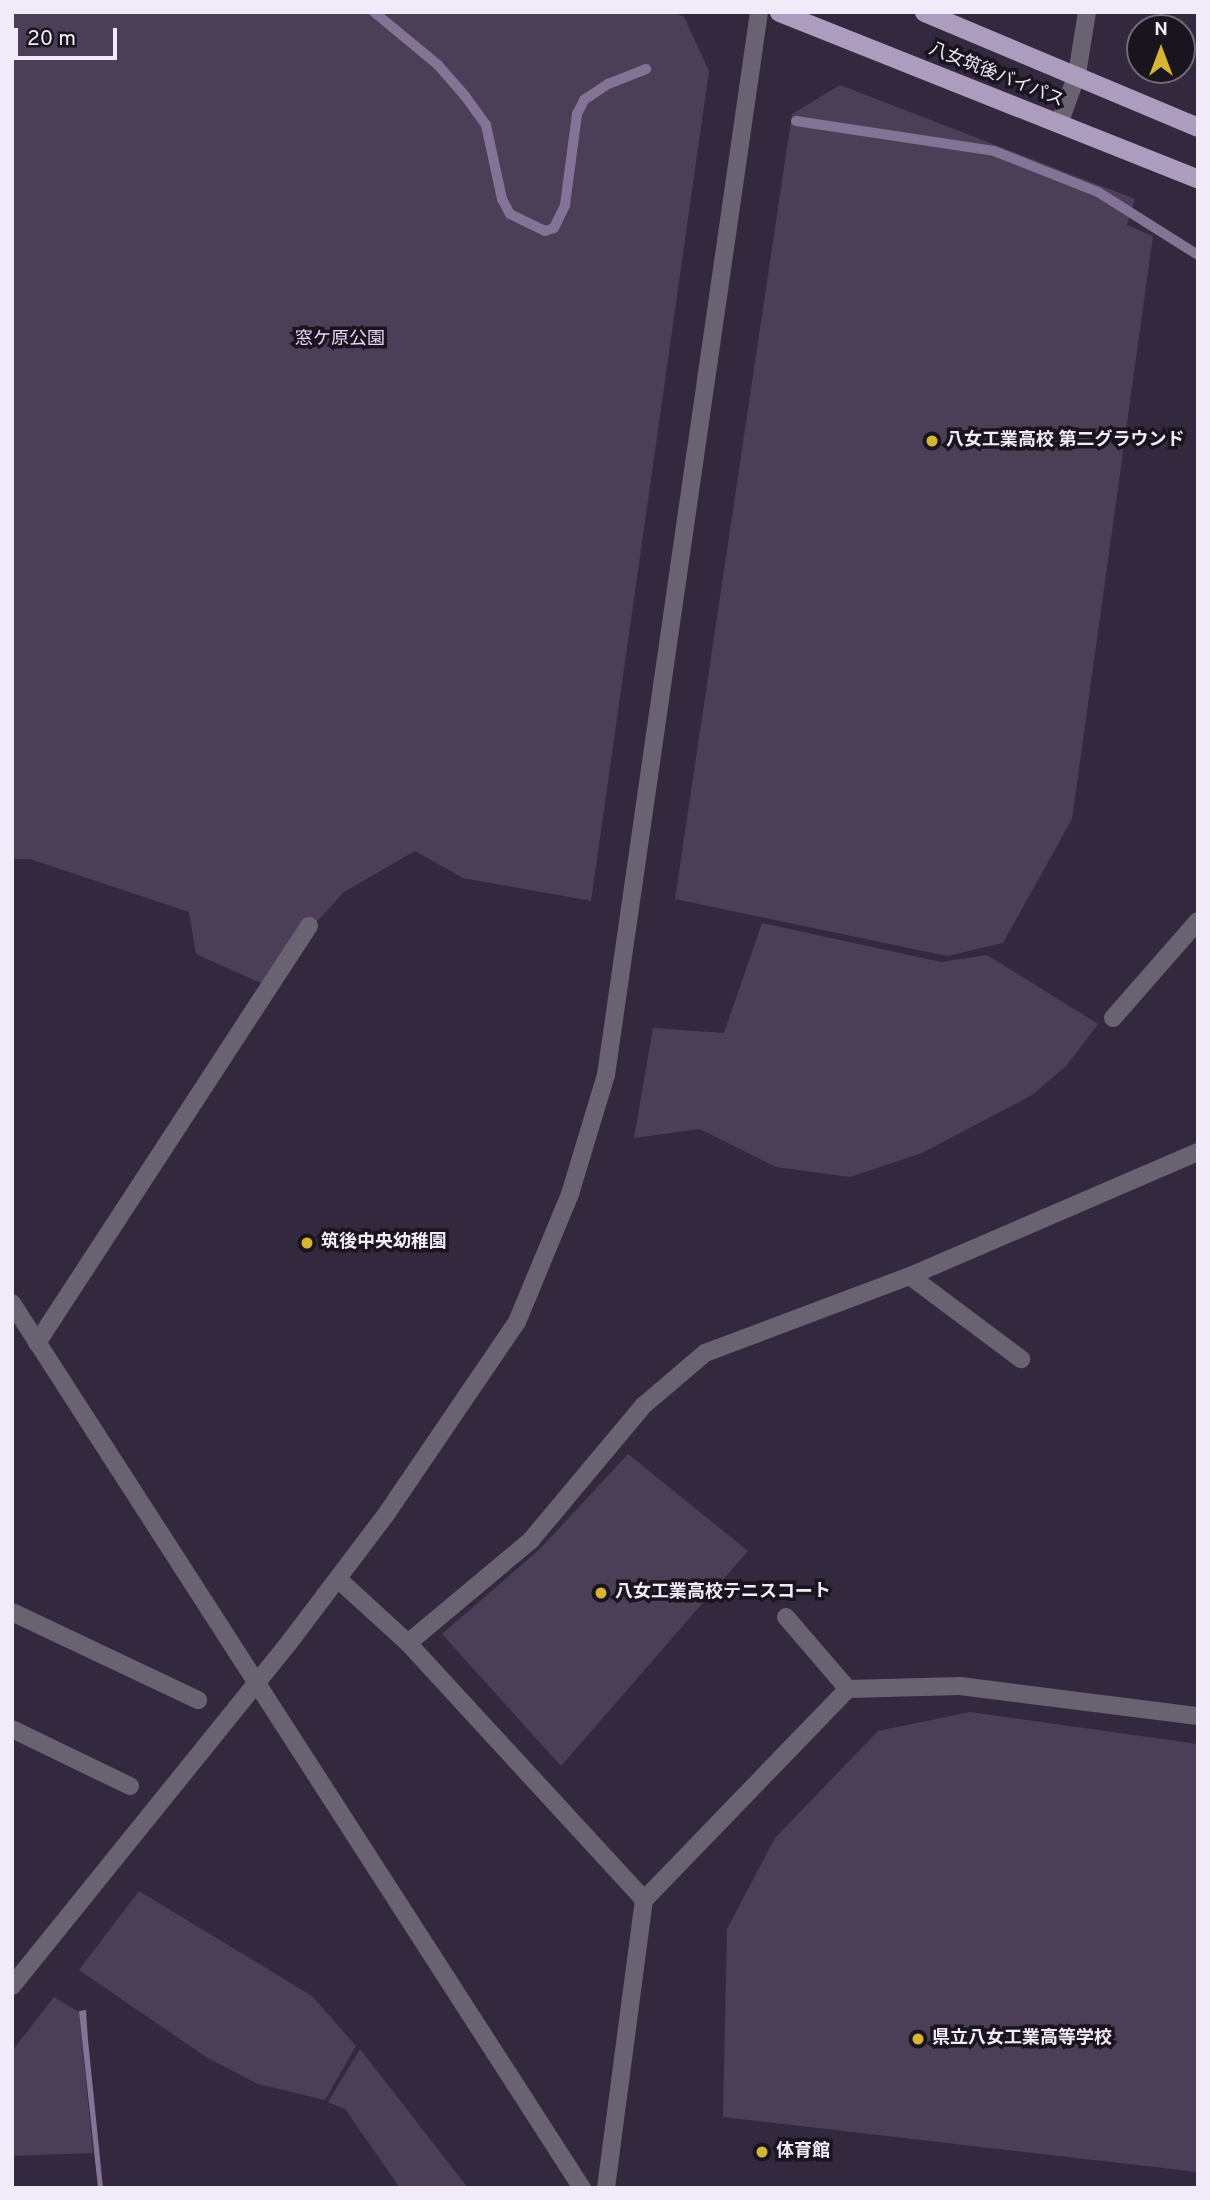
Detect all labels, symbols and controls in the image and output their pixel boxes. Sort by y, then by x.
scale bar [18,14,121,58]
north arrow [1126,14,1196,84]
text: N [1154,18,1168,42]
text: 20 m [27,26,76,53]
street label: 八女筑後バイパス [925,39,1067,113]
park label: 窓ケ原公園 [295,329,385,351]
place label: 八女工業高校 第二グラウンド [946,430,1184,452]
marker: 八女工業高校 第二グラウンド [924,433,940,449]
place label: 筑後中央幼稚園 [321,1232,447,1254]
marker: 筑後中央幼稚園 [299,1235,315,1251]
place label: 八女工業高校テニスコート [615,1582,831,1604]
marker: 八女工業高校テニスコート [593,1585,609,1601]
place label: 県立八女工業高等学校 [932,2028,1112,2050]
marker: 県立八女工業高等学校 [910,2031,926,2047]
place label: 体育館 [776,2141,830,2163]
marker: 体育館 [754,2144,770,2160]

